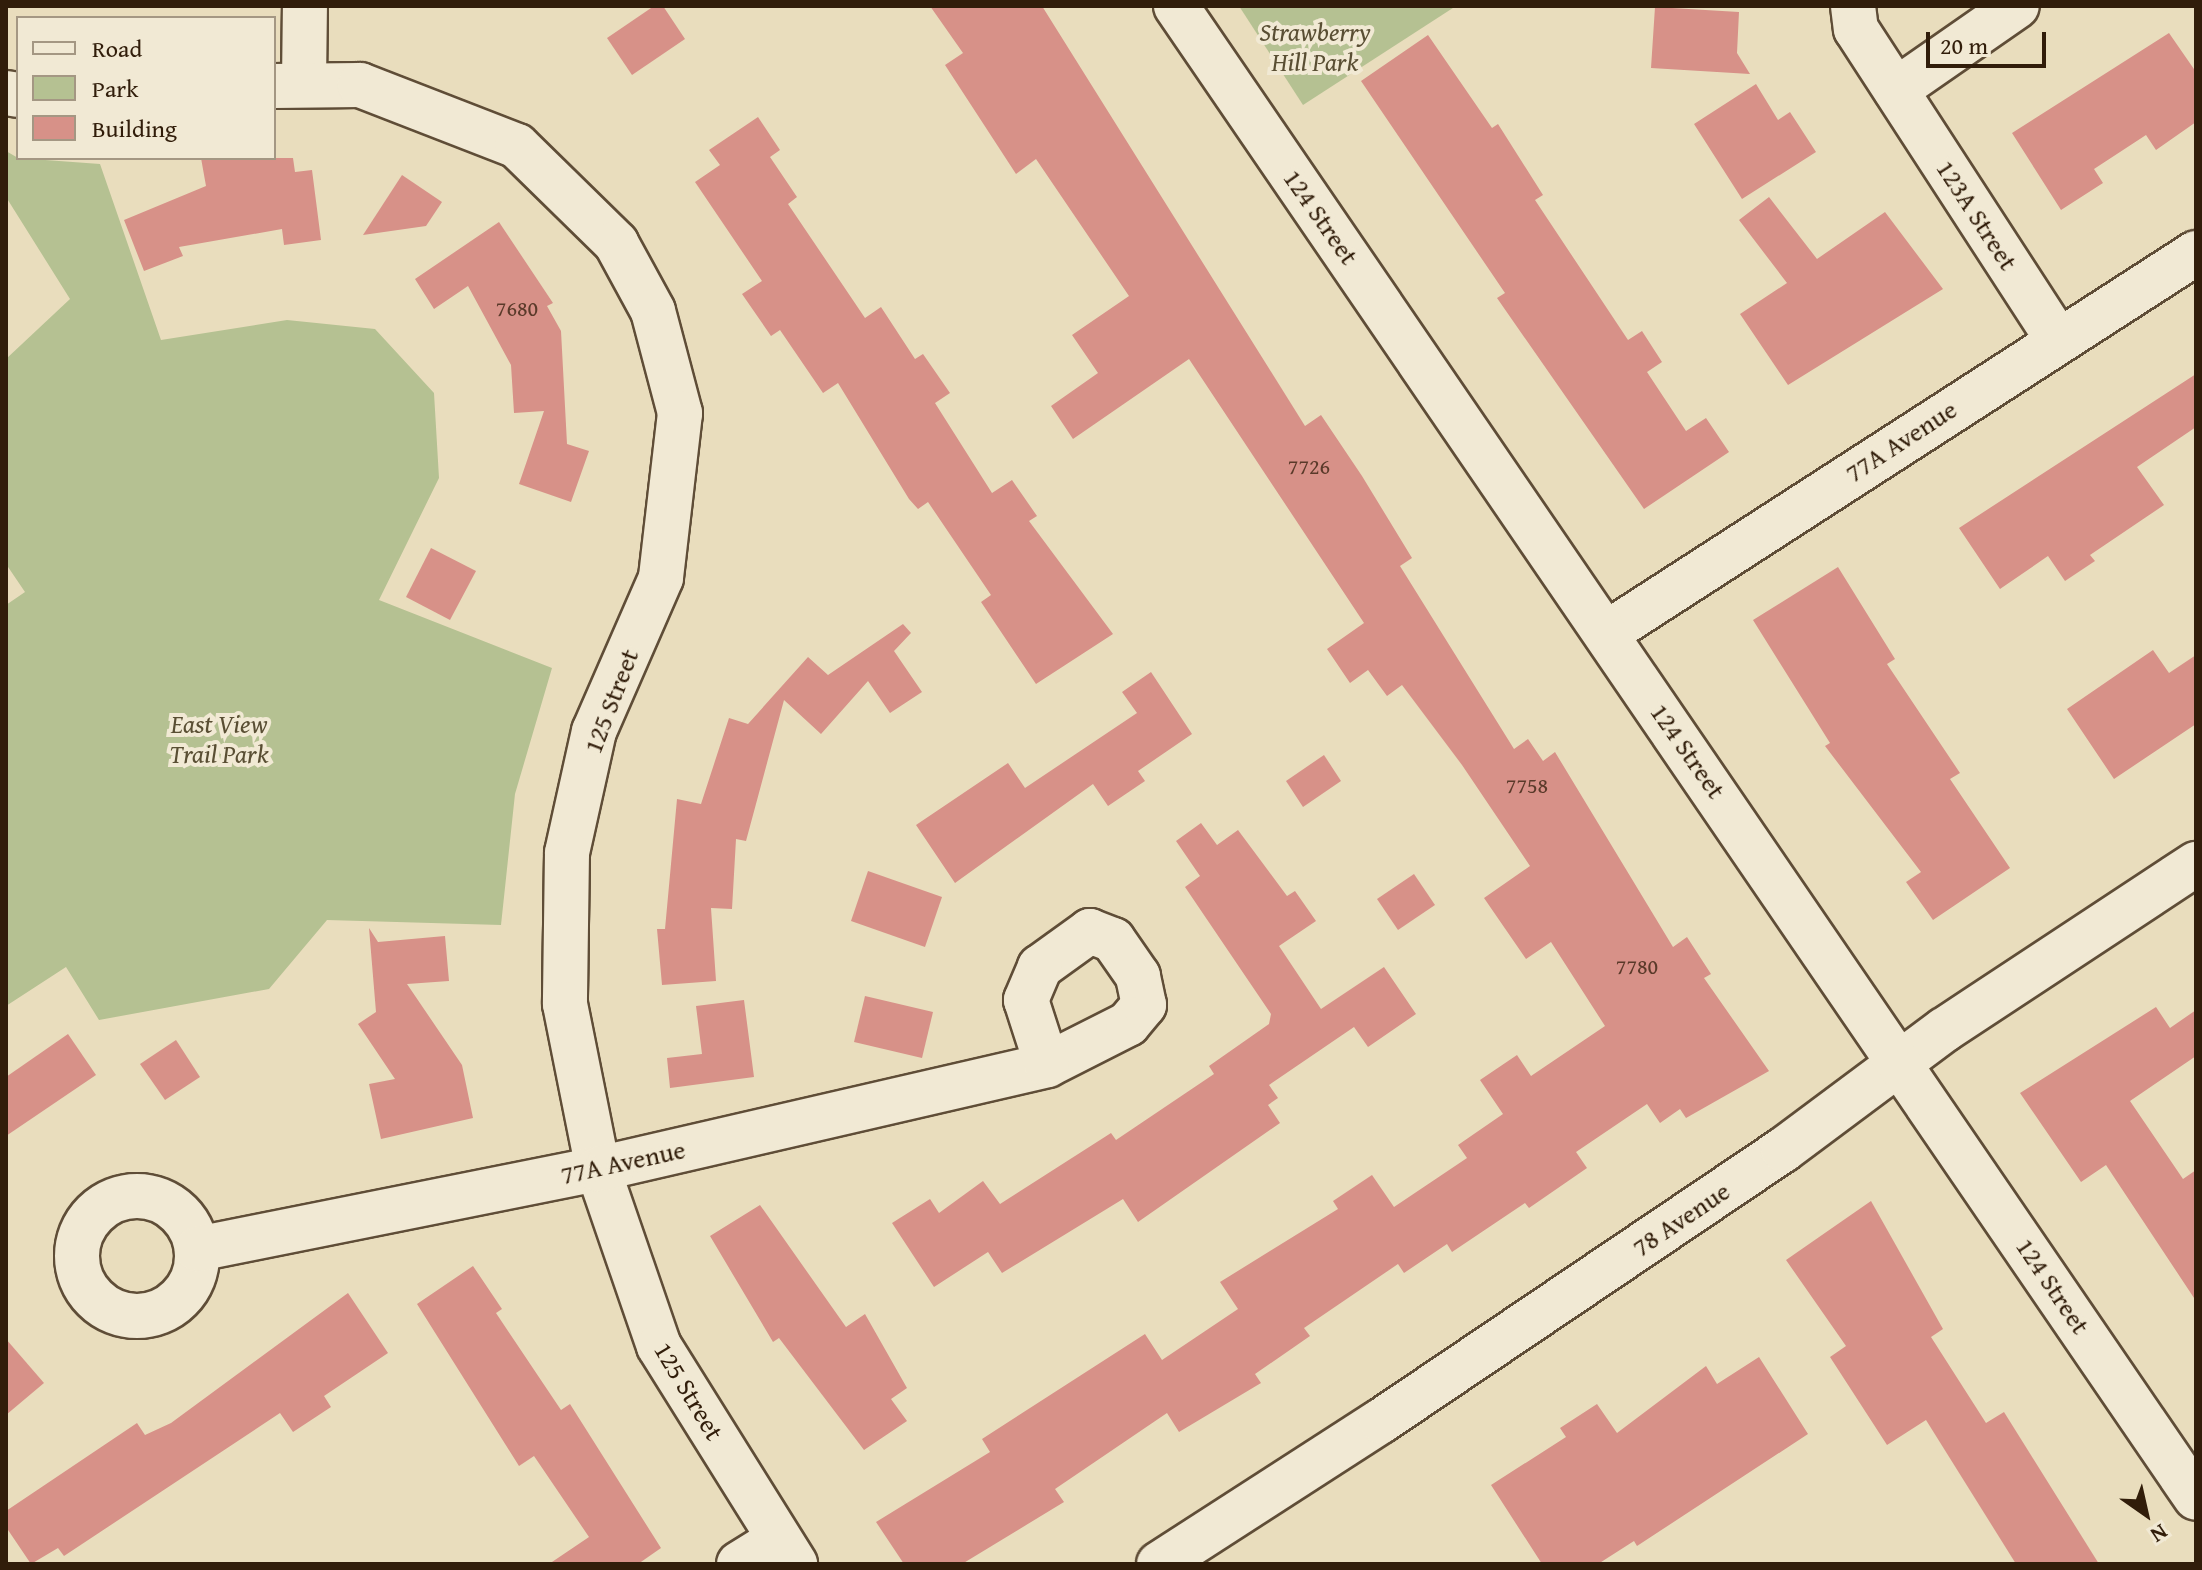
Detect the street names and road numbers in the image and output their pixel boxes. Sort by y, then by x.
street label: 123A Street [1930,154,2024,276]
street label: 124 Street [1277,163,1365,271]
street label: 77A Avenue [1839,393,1963,489]
street label: 125 Street [577,645,645,757]
street label: 124 Street [1644,697,1732,805]
street label: 77A Avenue [558,1134,688,1190]
street label: 78 Avenue [1626,1175,1736,1263]
street label: 124 Street [2010,1232,2096,1340]
street label: 125 Street [648,1336,730,1446]

